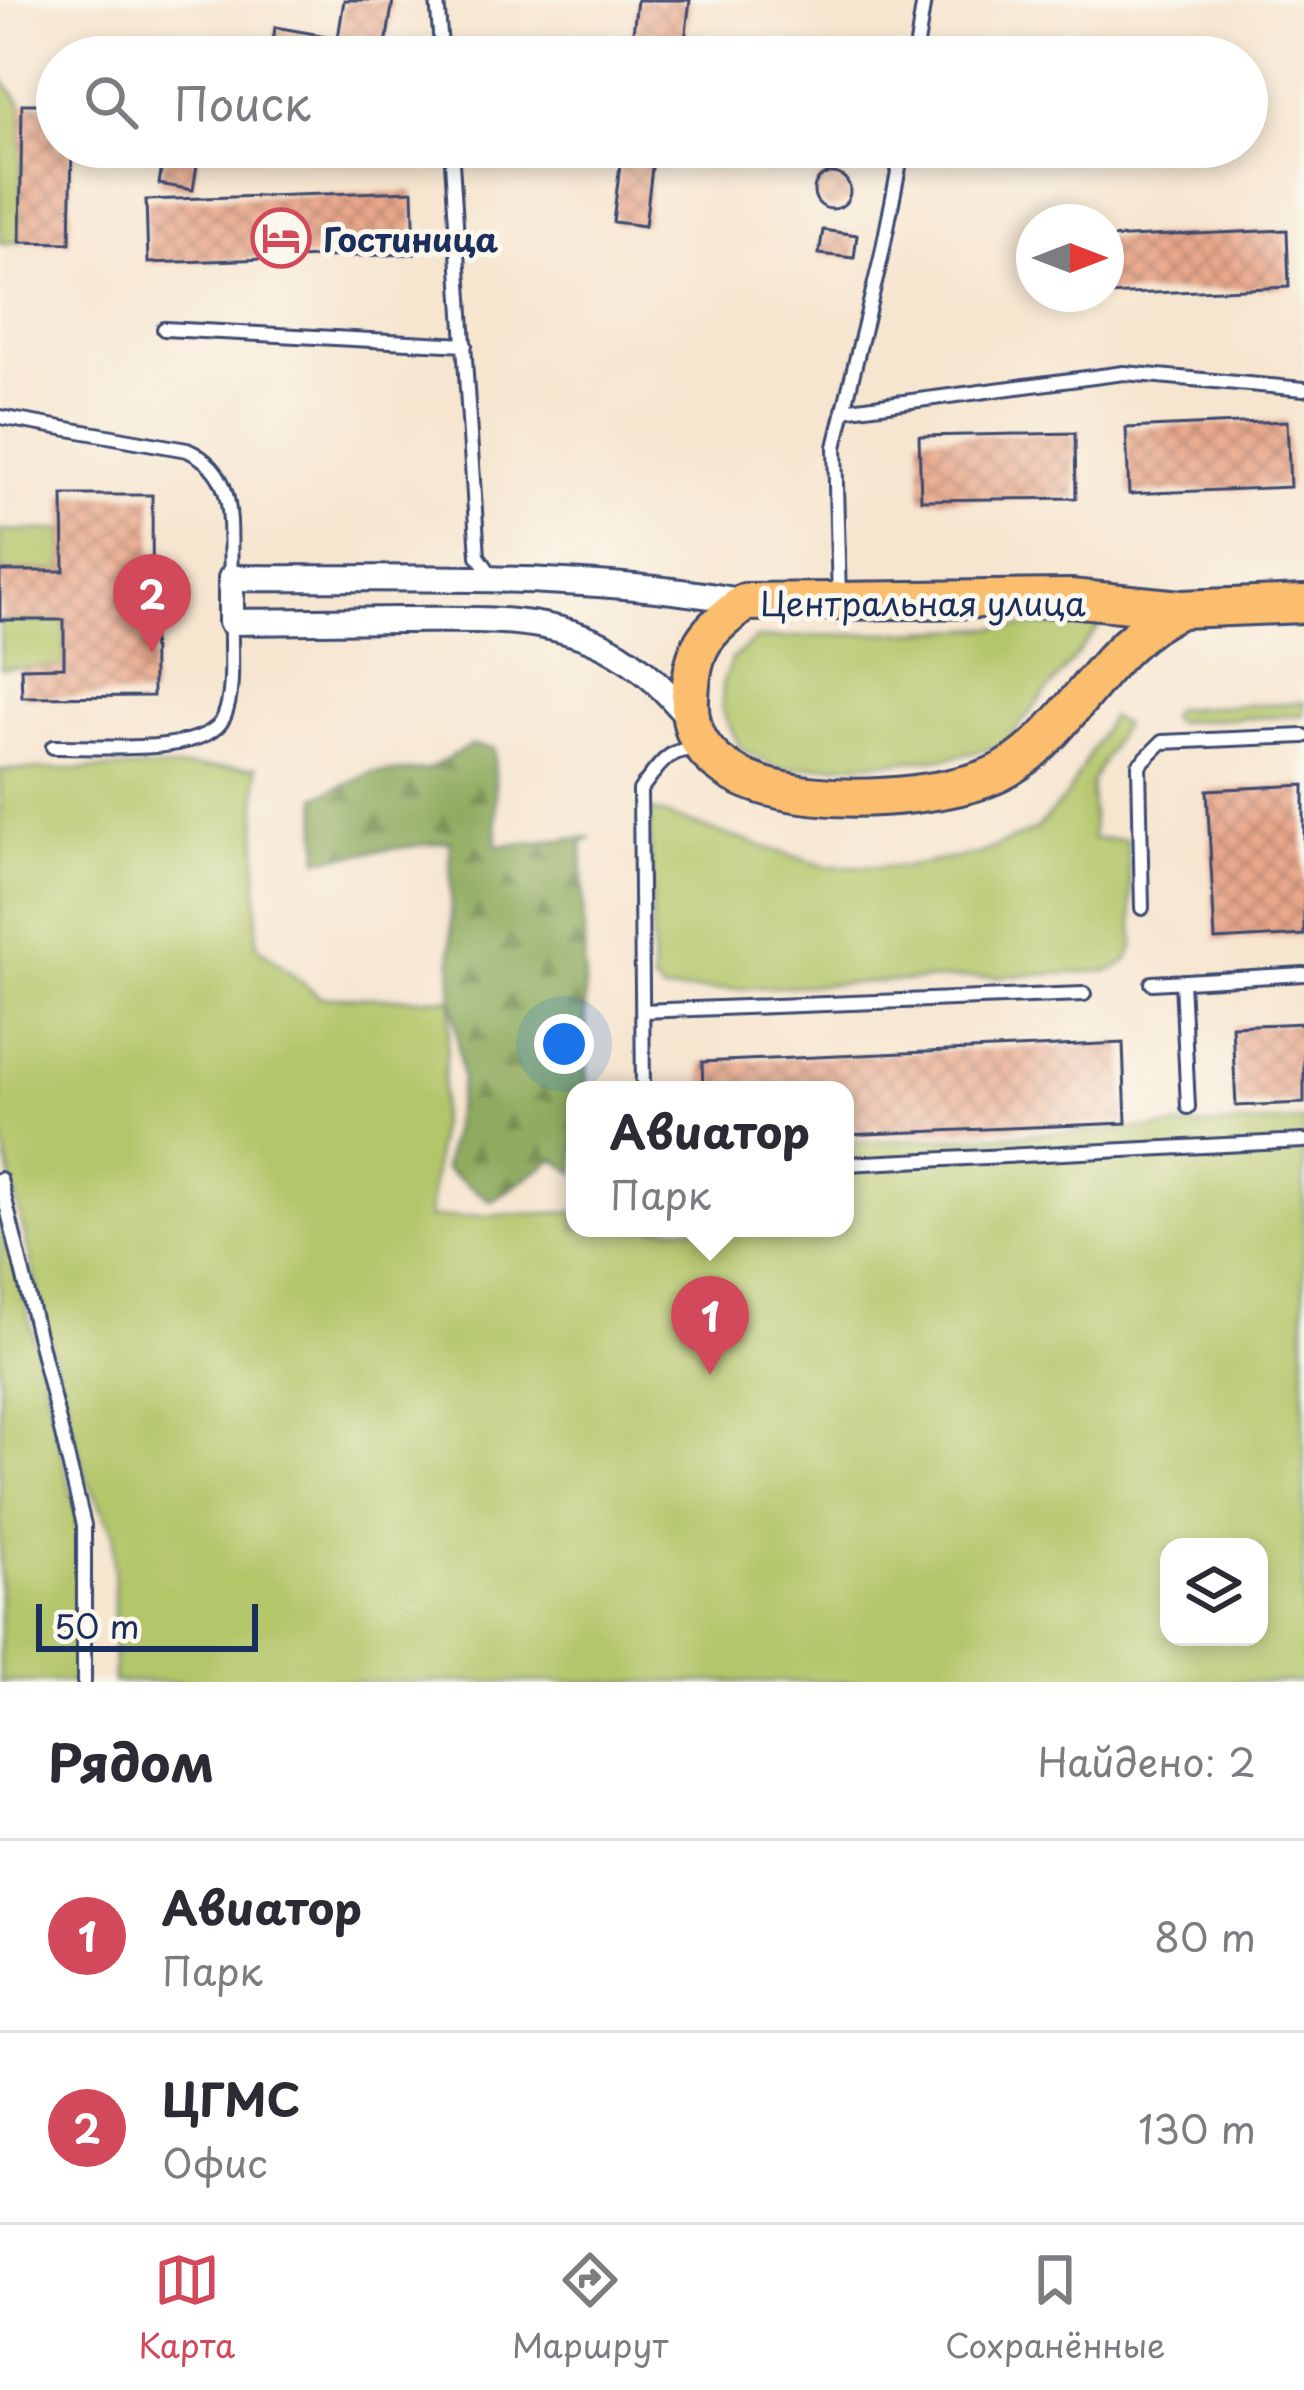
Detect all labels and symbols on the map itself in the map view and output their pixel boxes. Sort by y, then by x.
north arrow [1016,204,1124,312]
hotel icon: Гостиница [250,207,312,269]
place label: Гостиница [323,213,498,263]
pin: 2 [113,554,191,653]
street label: Центральная улица [760,577,1086,627]
your location [534,1014,594,1074]
pin: 1 [671,1276,749,1375]
scale bar [36,1598,258,1651]

